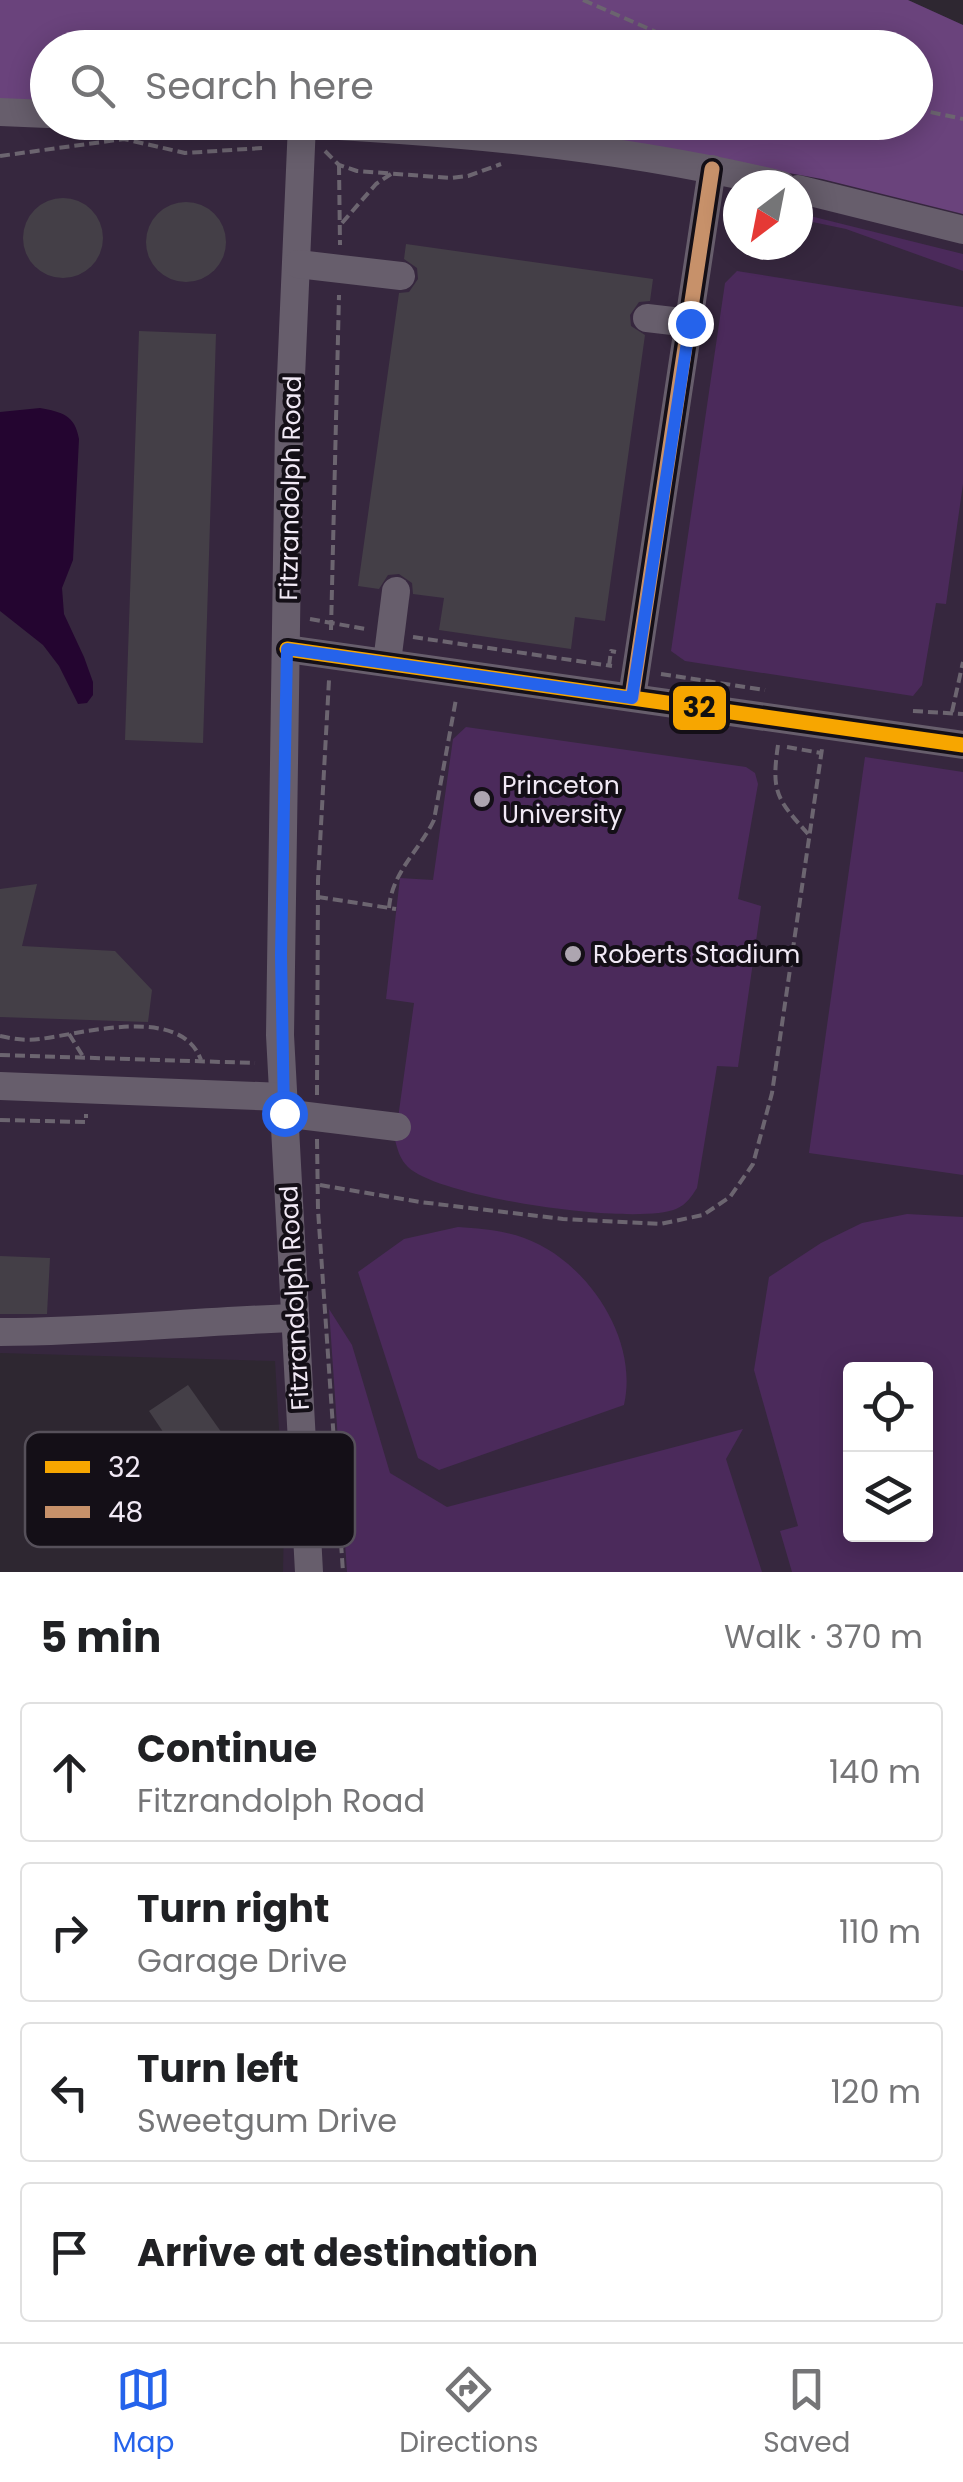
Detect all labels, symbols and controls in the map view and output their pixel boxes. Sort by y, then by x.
search box [30,30,933,140]
icon: search [65,58,120,113]
text: Search here [145,59,374,112]
north arrow [723,170,813,260]
route end [668,301,714,347]
street label: Fitzrandolph Road [271,375,310,601]
line badge: 32 [671,684,728,732]
text: 32 [683,688,715,727]
place label: Princeton University [502,768,622,832]
marker: Princeton University [471,788,493,810]
place label: Roberts Stadium [593,937,800,972]
marker: Roberts Stadium [562,943,584,965]
route start [262,1091,308,1137]
street label: Fitzrandolph Road [271,1185,318,1411]
map controls [843,1362,933,1542]
button: locate [843,1362,933,1452]
legend [25,1432,355,1547]
text: 32 [108,1448,141,1487]
button: layers [843,1452,933,1542]
text: 48 [108,1493,143,1532]
text: 5 min [40,1608,161,1667]
text: Walk · 370 m [724,1614,923,1659]
text: Continue [137,1722,317,1775]
icon: ahead [42,1745,97,1800]
text: 140 m [829,1749,921,1794]
text: Fitzrandolph Road [137,1778,425,1823]
text: Turn right [137,1882,329,1935]
icon: right [42,1905,97,1960]
text: 110 m [839,1909,921,1954]
text: Garage Drive [137,1938,347,1983]
text: Turn left [137,2042,299,2095]
icon: left [42,2065,97,2120]
text: 120 m [831,2069,921,2114]
text: Sweetgum Drive [137,2098,397,2143]
icon: arrive [42,2225,97,2280]
text: Arrive at destination [137,2226,538,2279]
tab: Map [112,2362,174,2464]
tab: Directions [399,2362,538,2464]
tab: Saved [763,2362,851,2464]

